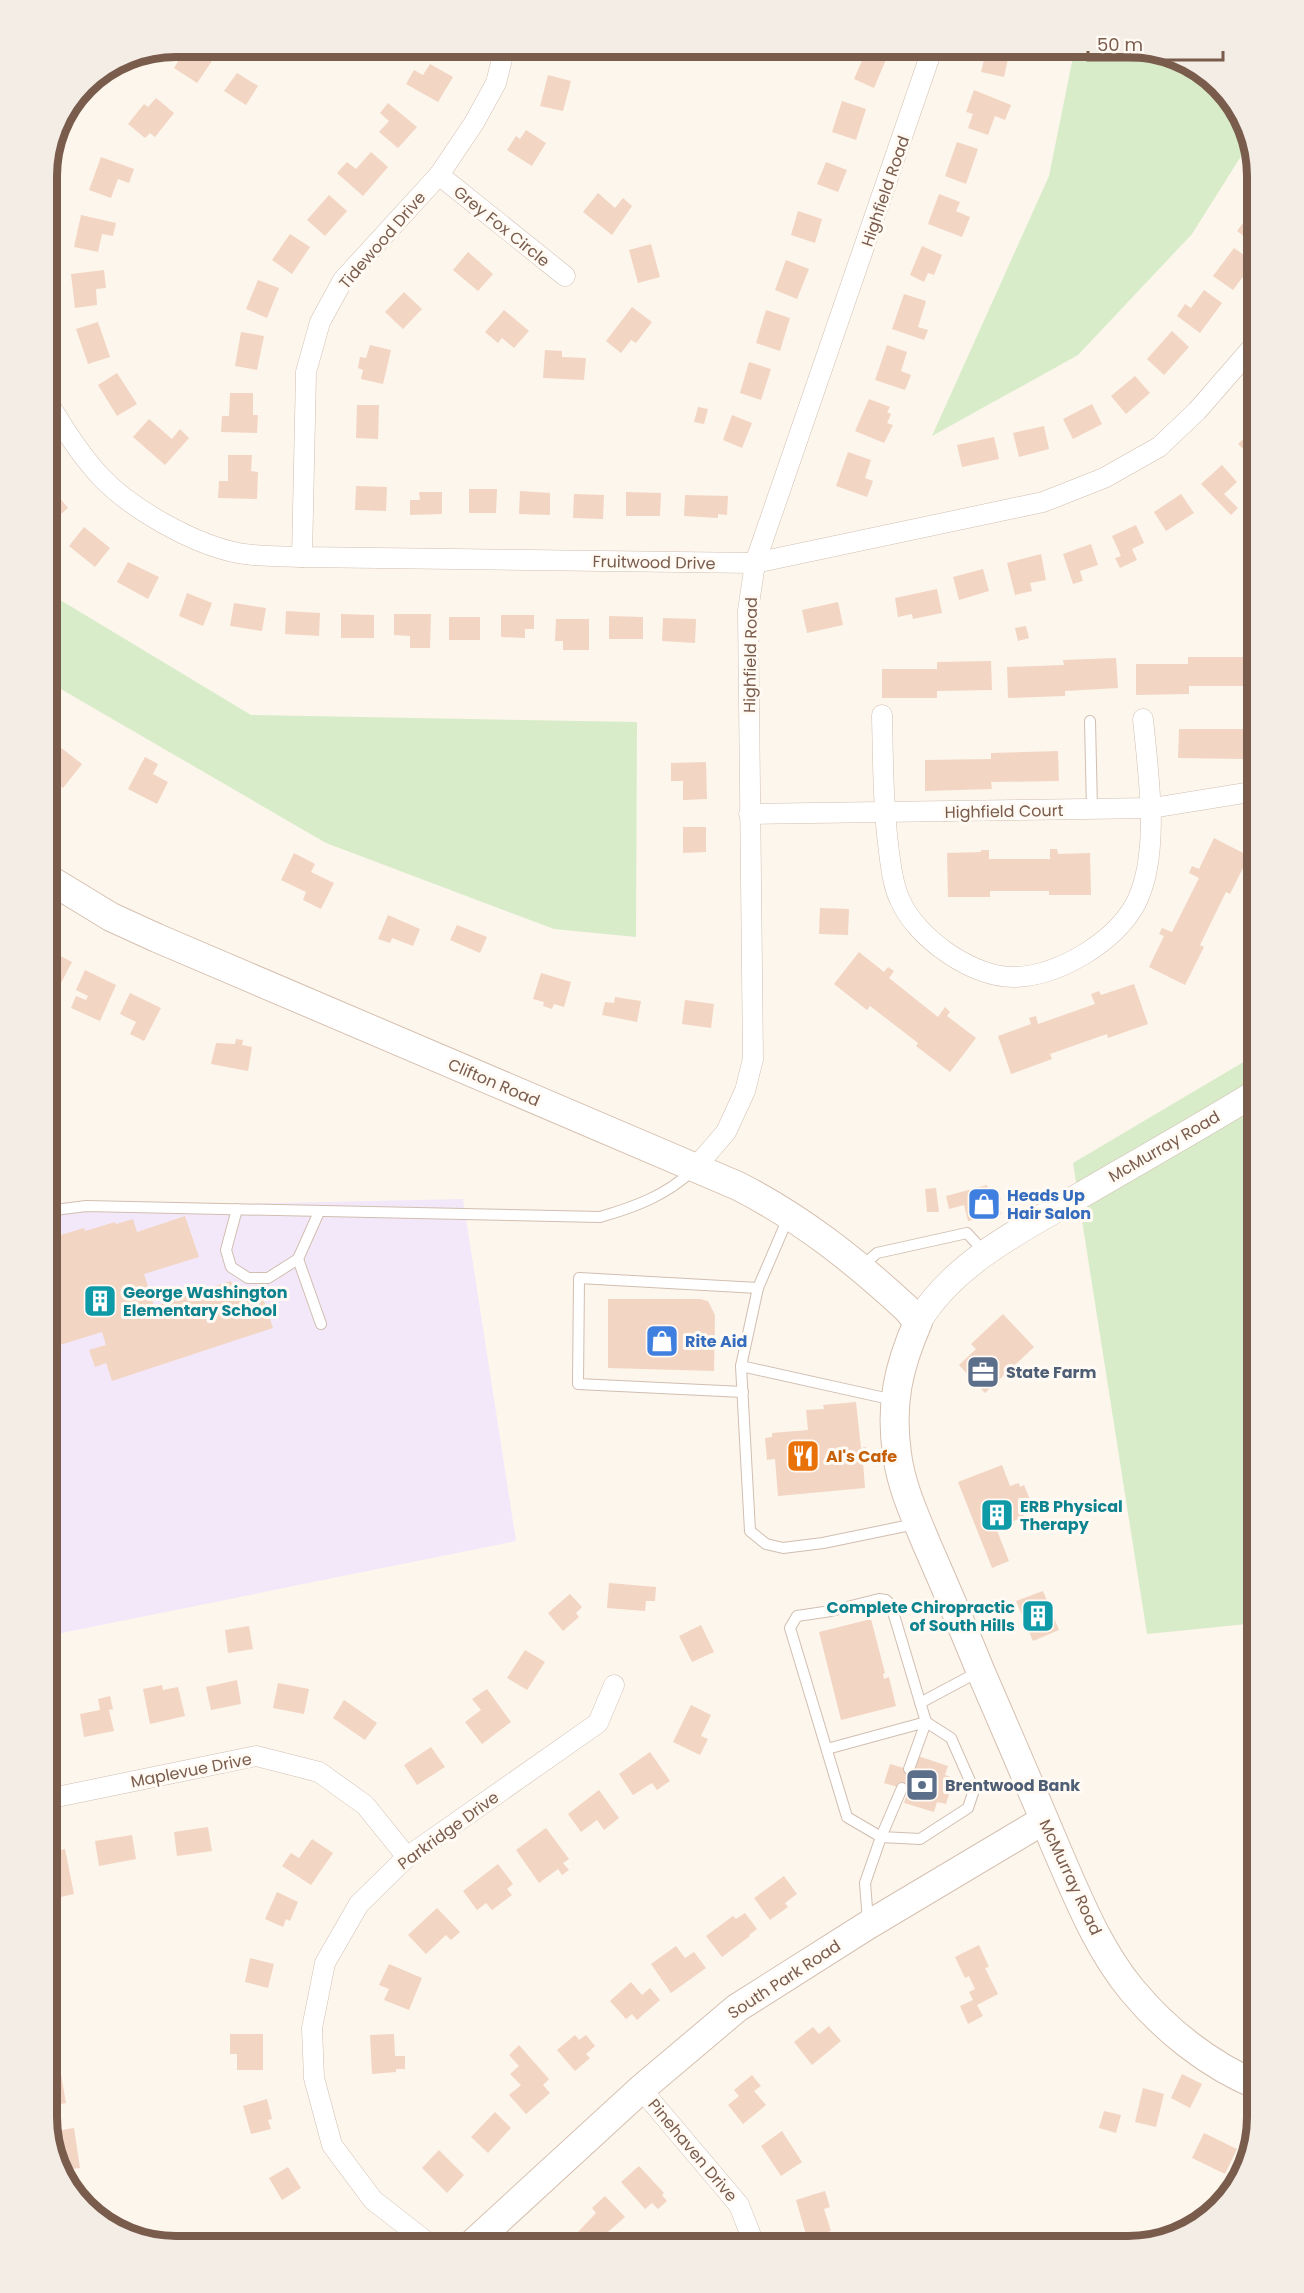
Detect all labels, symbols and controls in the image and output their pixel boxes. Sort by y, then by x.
scale bar [1088,24,1223,62]
text: 50 m [1097,32,1143,57]
street label: Highfield Road [856,133,915,250]
street label: Grey Fox Circle [449,180,555,272]
street label: Tidewood Drive [334,187,431,294]
street label: Fruitwood Drive [592,550,716,575]
street label: Highfield Road [738,597,763,713]
street label: Highfield Court [944,799,1064,824]
street label: Clifton Road [444,1053,543,1112]
street label: McMurray Road [1104,1105,1224,1188]
place label: Heads Up Hair Salon [1007,1184,1091,1225]
shop icon: Heads Up Hair Salon [966,1186,1002,1222]
place label: George Washington Elementary School [123,1281,287,1322]
building icon: George Washington Elementary School [82,1283,118,1319]
shop icon: Rite Aid [644,1323,680,1359]
place label: Rite Aid [685,1330,747,1353]
office icon: State Farm [965,1354,1001,1390]
place label: State Farm [1006,1361,1096,1384]
restaurant icon: Al's Cafe [785,1438,821,1474]
place label: Al's Cafe [826,1445,897,1468]
place label: ERB Physical Therapy [1020,1495,1123,1536]
building icon: ERB Physical Therapy [979,1497,1015,1533]
place label: Complete Chiropractic of South Hills [827,1596,1015,1637]
building icon: Complete Chiropractic of South Hills [1020,1598,1056,1634]
street label: Maplevue Drive [129,1747,254,1793]
bank icon: Brentwood Bank [904,1767,940,1803]
place label: Brentwood Bank [945,1774,1080,1797]
street label: Parkridge Drive [393,1786,504,1875]
street label: McMurray Road [1034,1816,1107,1939]
street label: South Park Road [723,1934,845,2025]
street label: Pinehaven Drive [643,2094,743,2207]

